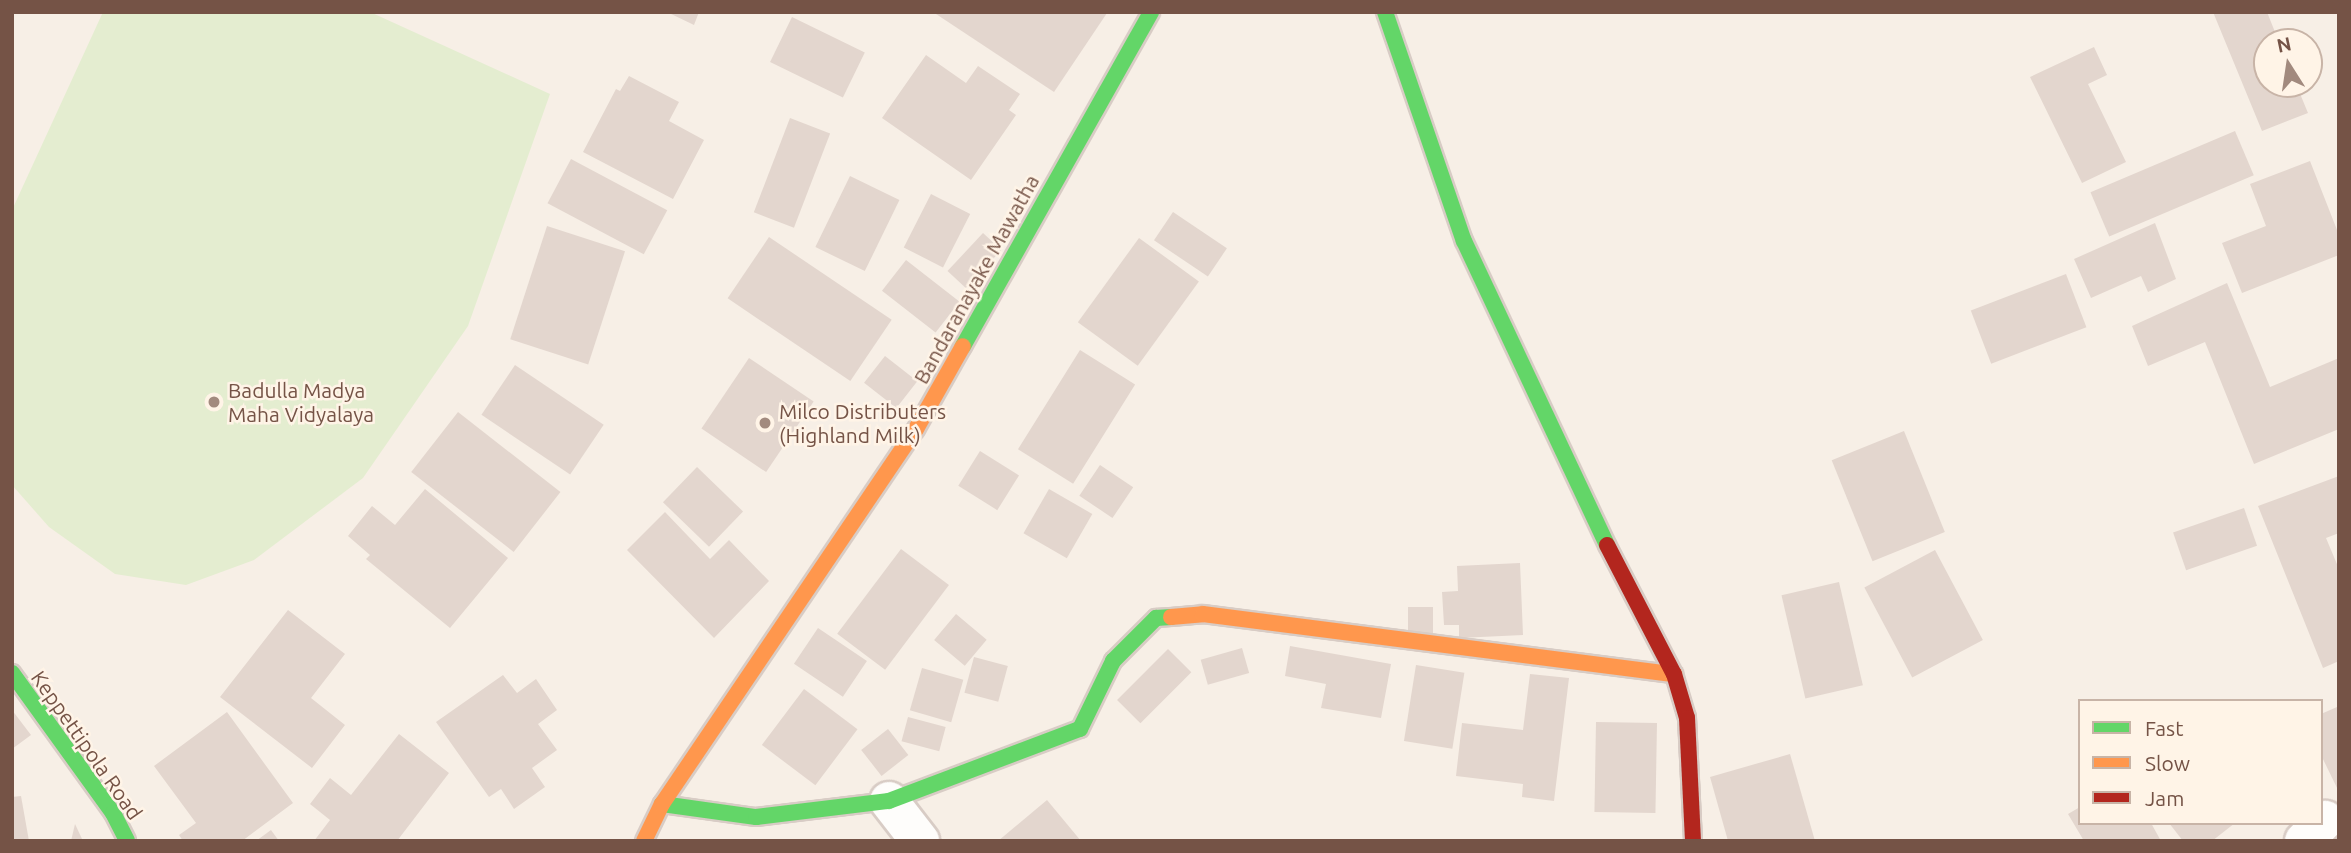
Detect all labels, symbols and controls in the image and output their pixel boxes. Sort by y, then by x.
north arrow [2253,28,2323,98]
text: N [2275,32,2293,57]
street label: Bandaranayake Mawatha [908,170,1044,388]
place label: Badulla Madya Maha Vidyalaya [228,377,374,427]
marker: Badulla Madya Maha Vidyalaya [206,394,222,410]
place label: Milco Distributers (Highland Milk) [779,398,946,448]
marker: Milco Distributers (Highland Milk) [757,415,773,431]
street label: Keppettipola Road [26,666,148,824]
legend [2078,699,2323,825]
text: Fast [2145,716,2183,740]
text: Slow [2145,751,2190,775]
text: Jam [2145,786,2184,810]

